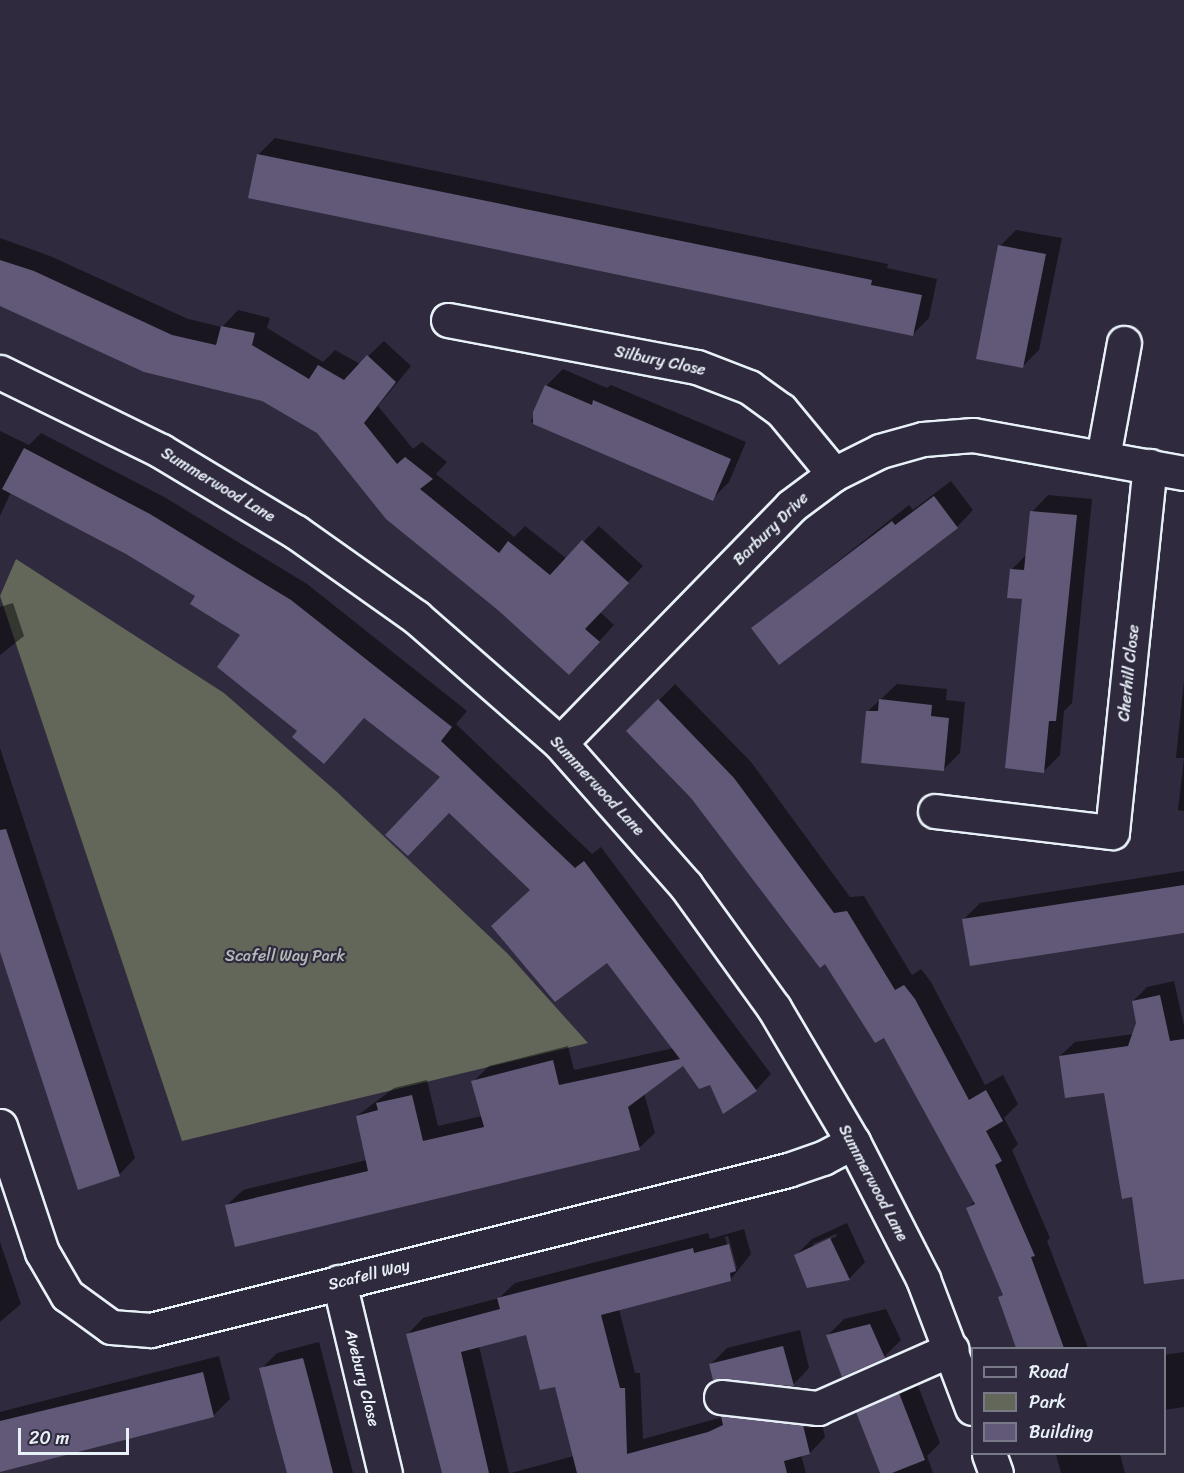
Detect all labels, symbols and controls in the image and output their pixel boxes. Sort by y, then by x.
street label: Silbury Close [612,342,708,380]
street label: Summerwood Lane [157,443,279,527]
street label: Barbury Drive [729,488,813,570]
street label: Cherhill Close [1114,624,1144,722]
street label: Summerwood Lane [546,732,648,840]
park label: Scafell Way Park [225,946,345,966]
street label: Summerwood Lane [834,1121,912,1245]
street label: Scafell Way [326,1256,412,1294]
street label: Avebury Close [341,1327,383,1429]
legend [971,1347,1166,1455]
text: Road [1029,1356,1068,1388]
text: Park [1029,1386,1066,1418]
scale bar [21,1416,132,1454]
text: Building [1029,1416,1093,1448]
text: 20 m [29,1422,69,1454]

